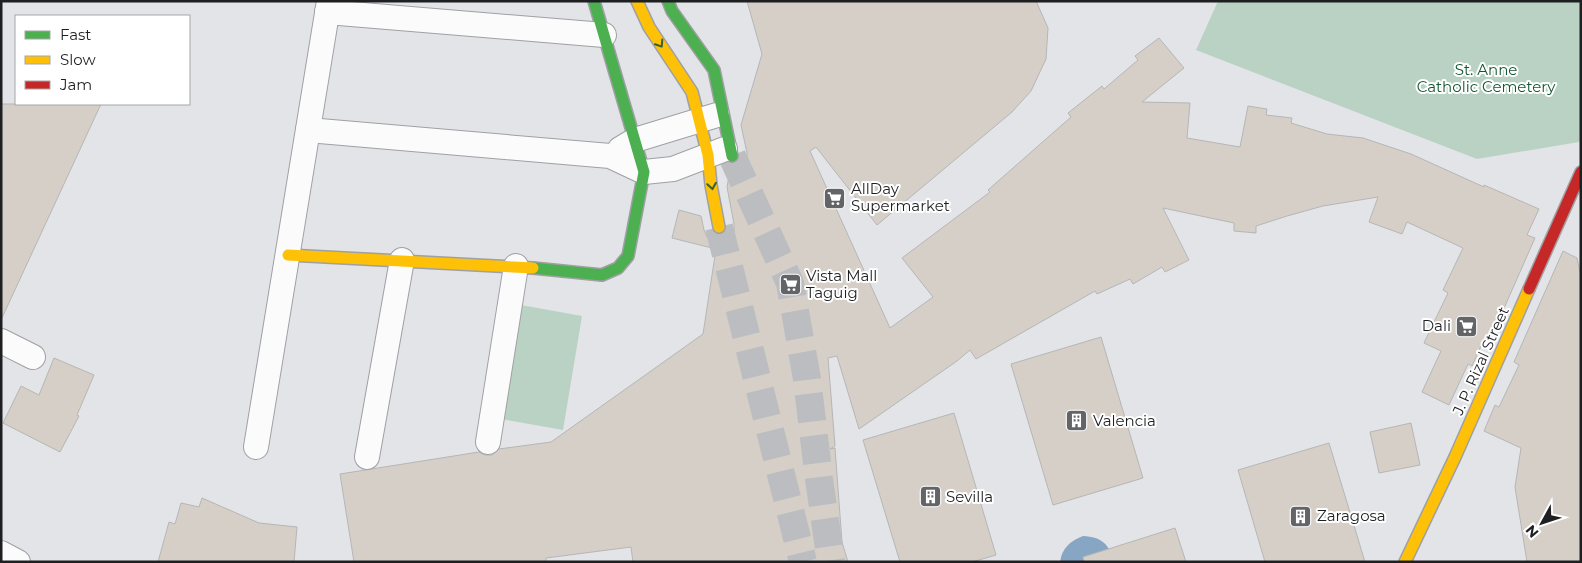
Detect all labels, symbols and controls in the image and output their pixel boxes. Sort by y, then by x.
legend [15,15,190,105]
text: Fast [60,25,91,44]
one-way arrow [654,38,663,48]
text: Slow [60,50,96,69]
park label: St. Anne Catholic Cemetery [1417,60,1556,96]
text: Jam [59,75,92,94]
place label: AllDay Supermarket [851,179,950,215]
one-way arrow [706,182,716,191]
supermarket icon: AllDay Supermarket [823,186,847,210]
place label: Vista Mall Taguig [806,266,877,302]
supermarket icon: Vista Mall Taguig [778,273,802,297]
street label: J. P. Rizal Street [1448,304,1513,419]
supermarket icon: Dali [1455,314,1479,338]
place label: Dali [1422,316,1451,335]
building icon: Valencia [1065,409,1089,433]
place label: Valencia [1093,411,1156,430]
building icon: Sevilla [918,485,942,509]
place label: Sevilla [946,487,993,506]
north arrow [1517,498,1567,548]
building icon: Zaragosa [1289,504,1313,528]
place label: Zaragosa [1317,506,1386,525]
text: N [1522,521,1543,541]

